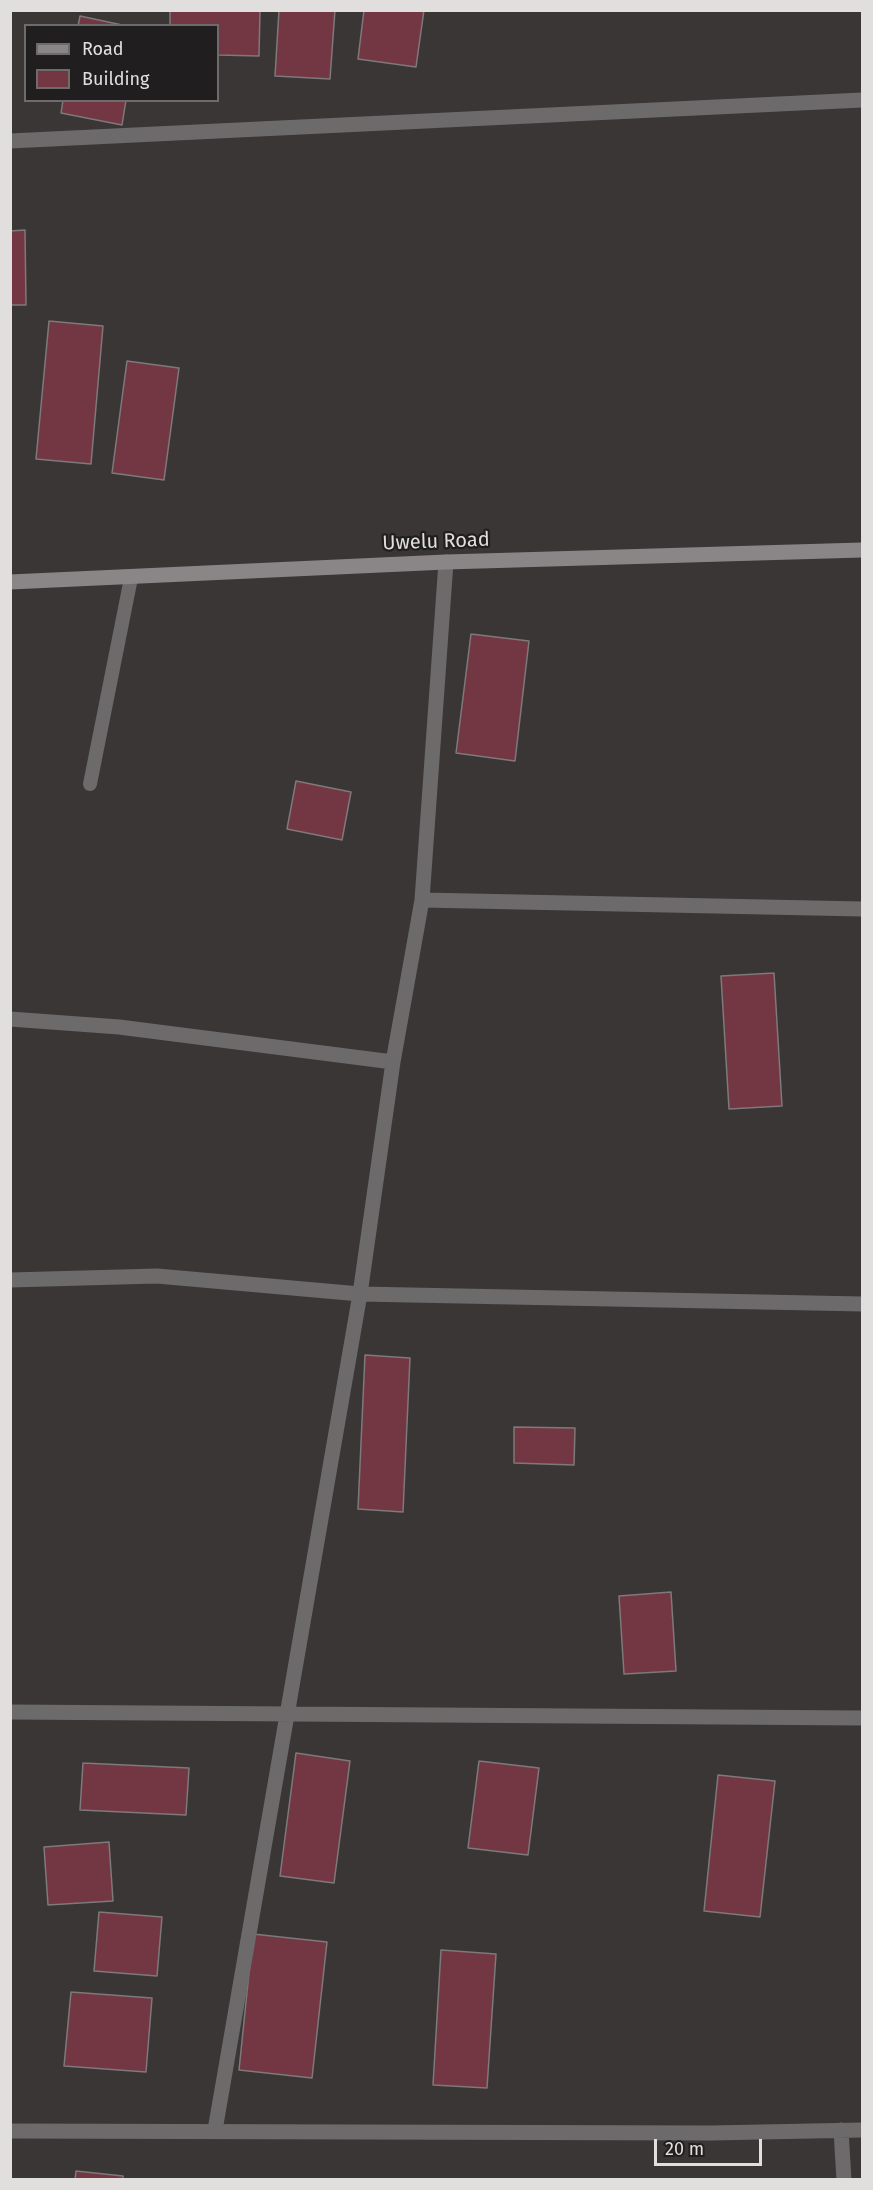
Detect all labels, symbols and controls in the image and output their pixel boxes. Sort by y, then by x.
legend [24,24,219,102]
text: Road [82,38,124,60]
text: Building [82,68,149,90]
street label: Uwelu Road [382,528,490,556]
scale bar [657,2127,765,2165]
text: 20 m [665,2138,704,2160]

